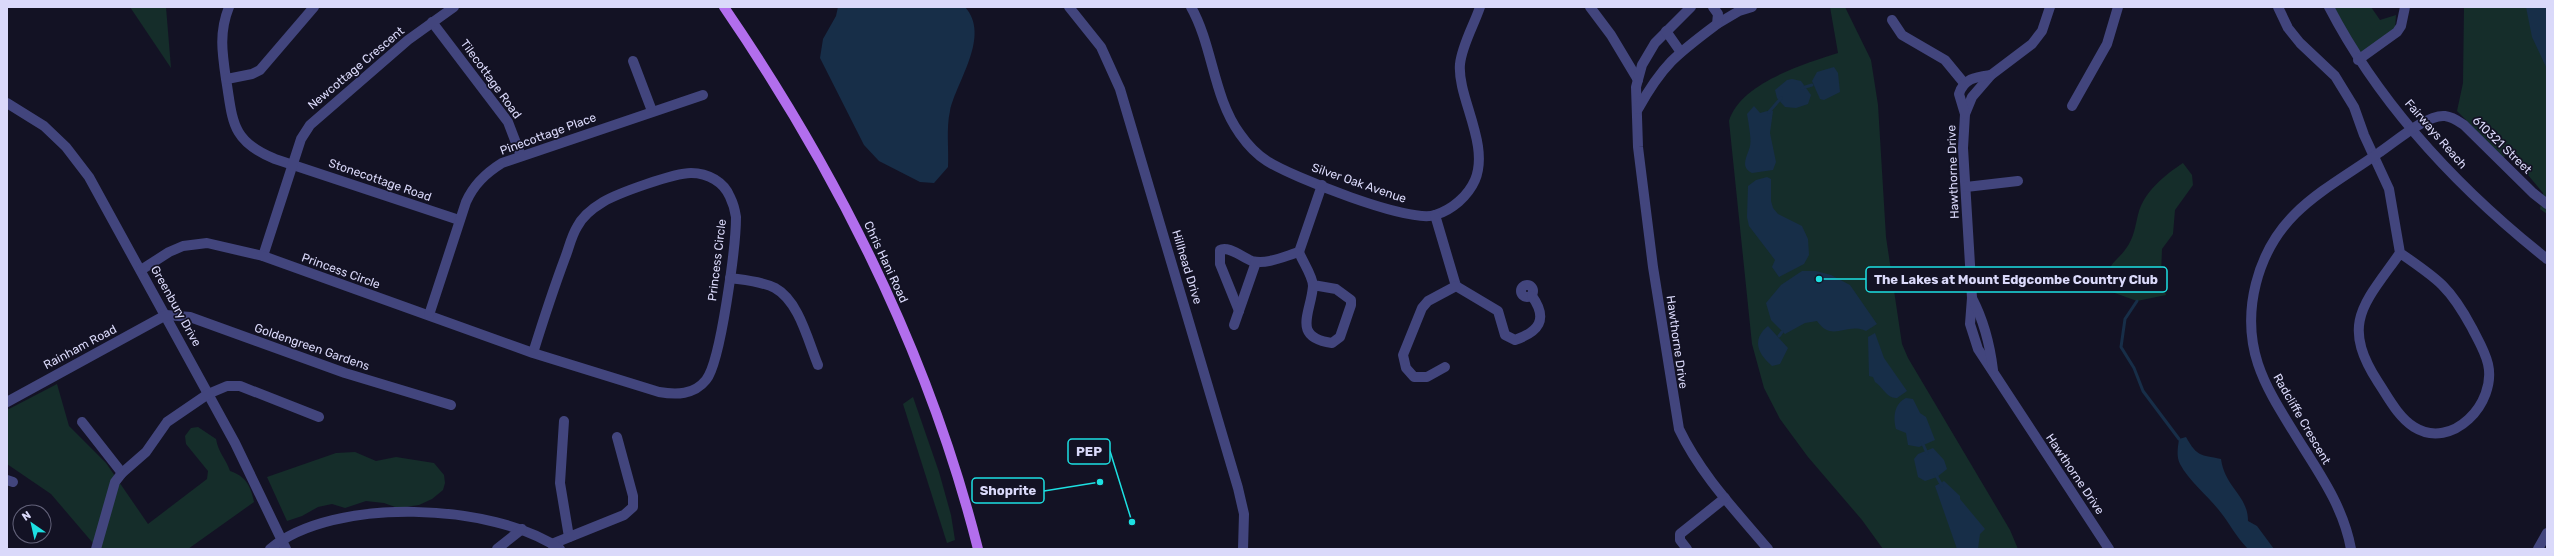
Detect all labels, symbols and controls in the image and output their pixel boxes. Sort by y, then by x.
street label: Newcottage Crescent [305,24,407,112]
street label: Tilecottage Road [458,37,524,121]
street label: Fairways Reach [2402,96,2470,172]
street label: Pinecottage Place [498,110,598,158]
street label: 610321 Street [2470,113,2535,177]
street label: Hawthorne Drive [1944,124,1962,219]
street label: Stonecottage Road [327,156,433,204]
street label: Silver Oak Avenue [1310,160,1408,206]
street label: Princess Circle [705,218,729,302]
street label: Chris Hani Road [861,219,911,305]
street label: Hillhead Drive [1169,228,1205,306]
street label: Princess Circle [300,250,382,292]
street label: Greenbury Drive [148,263,204,349]
callout: The Lakes at Mount Edgcombe Country Club [1866,267,2167,292]
text: The Lakes at Mount Edgcombe Country Club [1874,272,2158,287]
street label: Hawthorne Drive [1664,294,1691,390]
street label: Goldengreen Gardens [253,321,371,373]
street label: Rainham Road [41,322,119,372]
street label: Radcliffe Crescent [2270,371,2334,467]
street label: Hawthorne Drive [2043,431,2107,517]
callout: PEP [1068,439,1110,464]
text: PEP [1076,444,1102,459]
callout: Shoprite [972,478,1044,503]
text: Shoprite [980,483,1037,498]
north arrow [12,504,52,544]
text: N [20,508,34,524]

